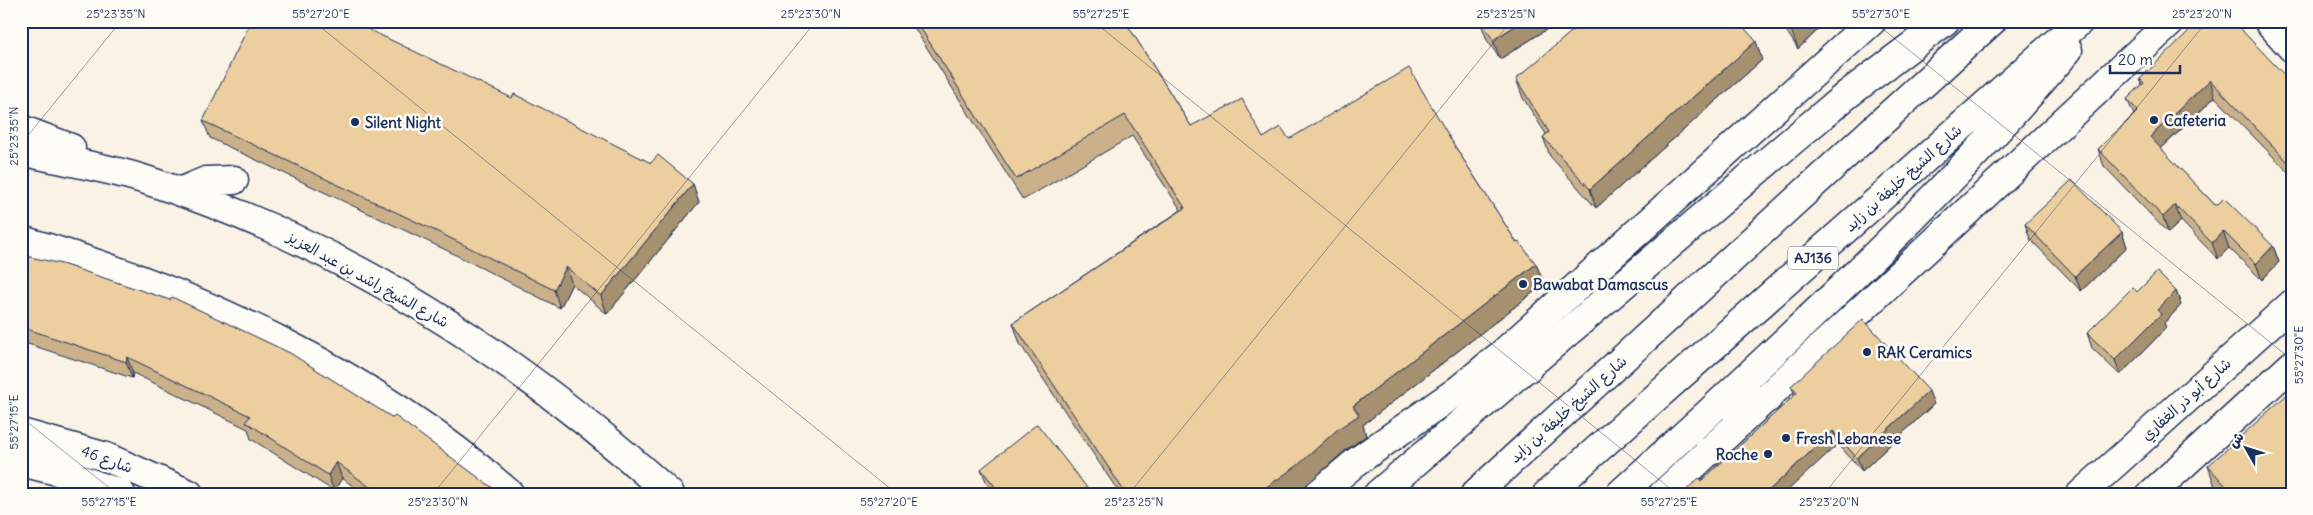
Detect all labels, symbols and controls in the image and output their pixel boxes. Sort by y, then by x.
text: 25°23'35"N [86,6,146,21]
text: 55°27'20"E [292,6,350,21]
text: 25°23'30"N [781,6,841,21]
text: 55°27'25"E [1072,6,1130,21]
text: 25°23'25"N [1476,6,1536,21]
text: 55°27'30"E [1852,6,1910,21]
text: 25°23'20"N [2172,6,2232,21]
scale bar [2110,42,2180,74]
text: 20 m [2118,50,2153,69]
text: 25°23'35"N [6,106,21,166]
place label: Cafeteria [2164,111,2226,130]
place label: Silent Night [365,113,442,133]
marker: Cafeteria [2148,114,2160,126]
marker: Silent Night [349,116,361,128]
street label: شارع الشيخ خليفة بن زايد [1841,120,1966,236]
street label: شارع الشيخ راشد بن عبد العزيز [282,226,452,332]
road number: AJ136 [1788,247,1838,270]
place label: Bawabat Damascus [1533,275,1668,294]
marker: Bawabat Damascus [1517,278,1529,290]
text: 55°27'30"E [2291,326,2306,384]
place label: RAK Ceramics [1877,343,1972,362]
marker: RAK Ceramics [1861,346,1873,358]
street label: شارع الشيخ خليفة بن زايد [1506,351,1631,467]
street label: شارع أبو ذر الغفاري [2137,354,2235,444]
text: 55°27'15"E [6,394,21,450]
north arrow [2220,422,2270,472]
place label: Fresh Lebanese [1796,429,1901,448]
marker: Fresh Lebanese [1780,432,1792,444]
street label: شارع 46 [78,441,135,478]
place label: Roche [1716,445,1758,464]
marker: Roche [1762,448,1774,460]
text: 55°27'15"E [81,494,137,509]
text: 25°23'30"N [408,494,468,509]
text: 55°27'20"E [860,494,918,509]
text: 25°23'25"N [1104,494,1164,509]
text: 55°27'25"E [1640,494,1698,509]
text: 25°23'20"N [1799,494,1859,509]

